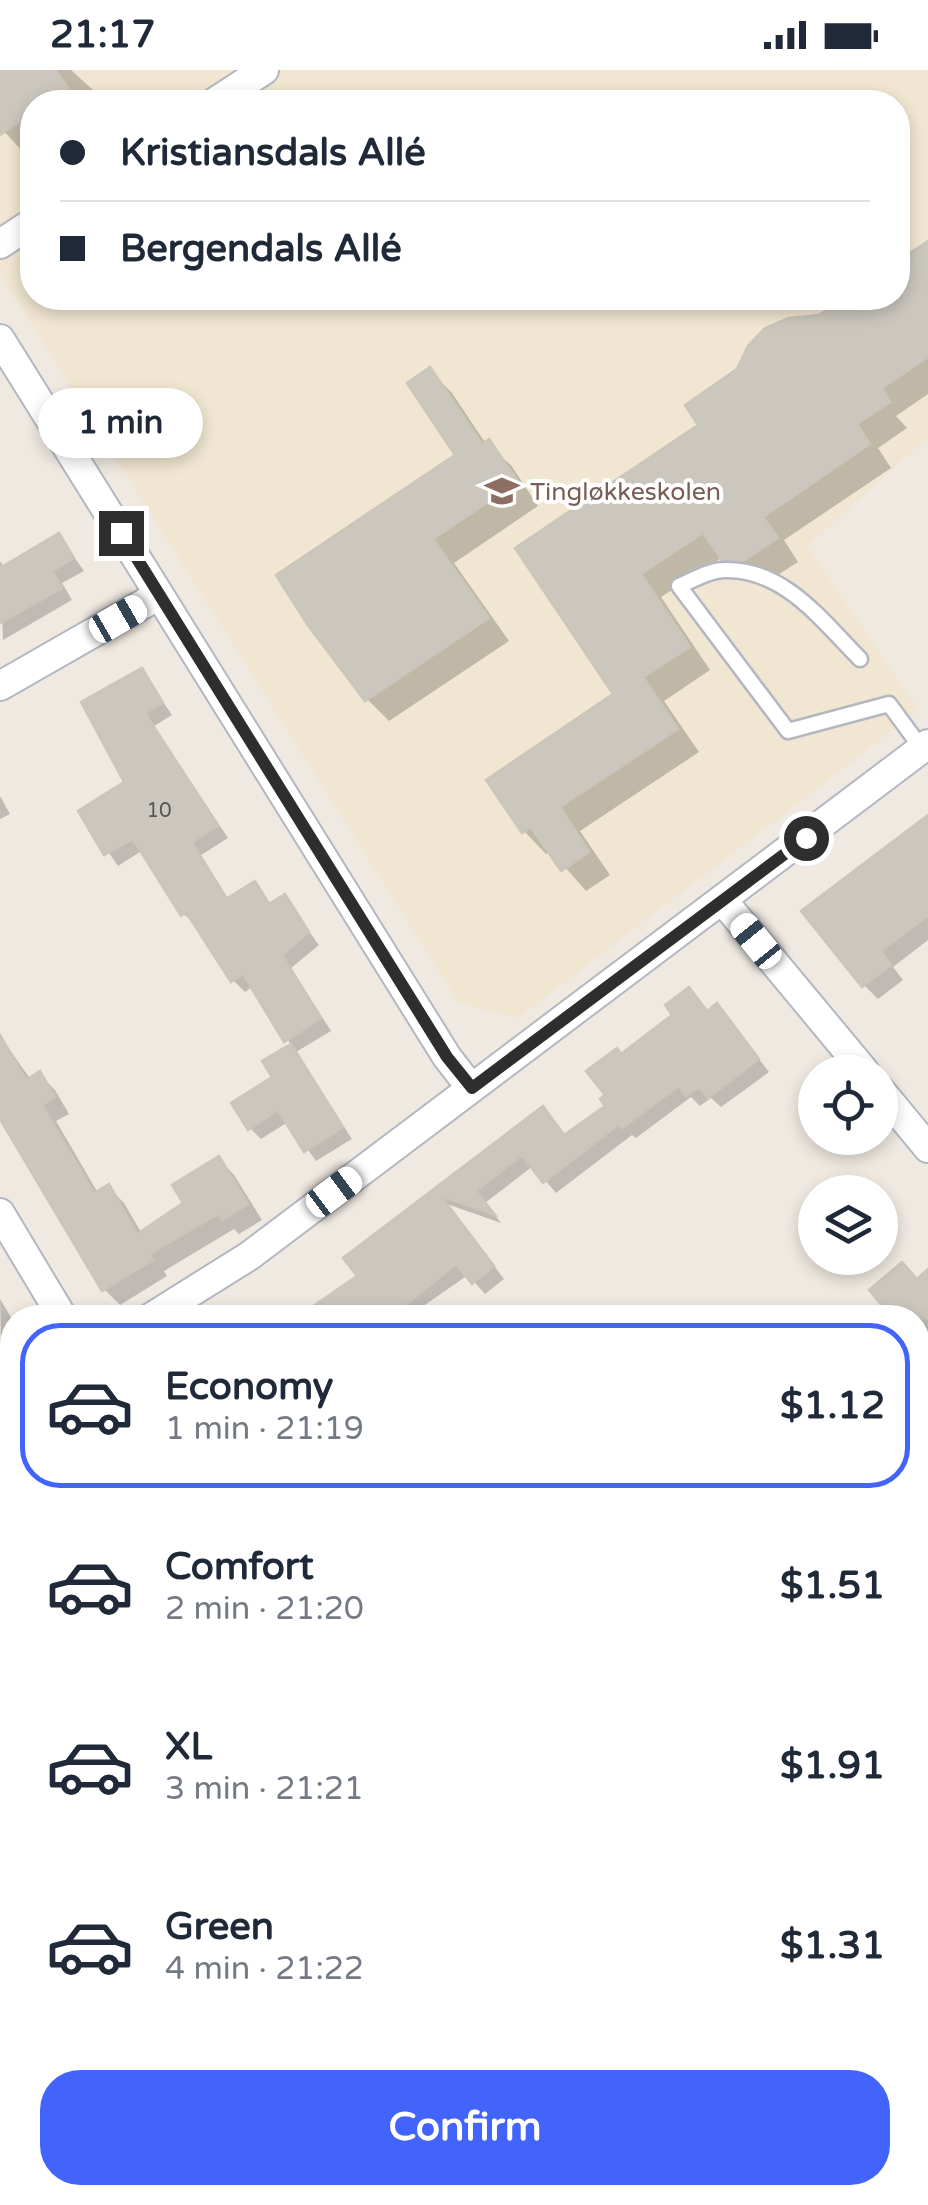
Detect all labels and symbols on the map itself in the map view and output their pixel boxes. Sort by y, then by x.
callout: 1 min [38,388,204,458]
school or university icon: Tingløkkeskolen [483,472,521,510]
place label: Tingløkkeskolen [530,477,721,507]
route end [99,511,144,556]
car [85,591,151,647]
house number: 10 [146,799,172,823]
route start [784,816,829,861]
car [725,908,787,974]
car [301,1162,367,1222]

